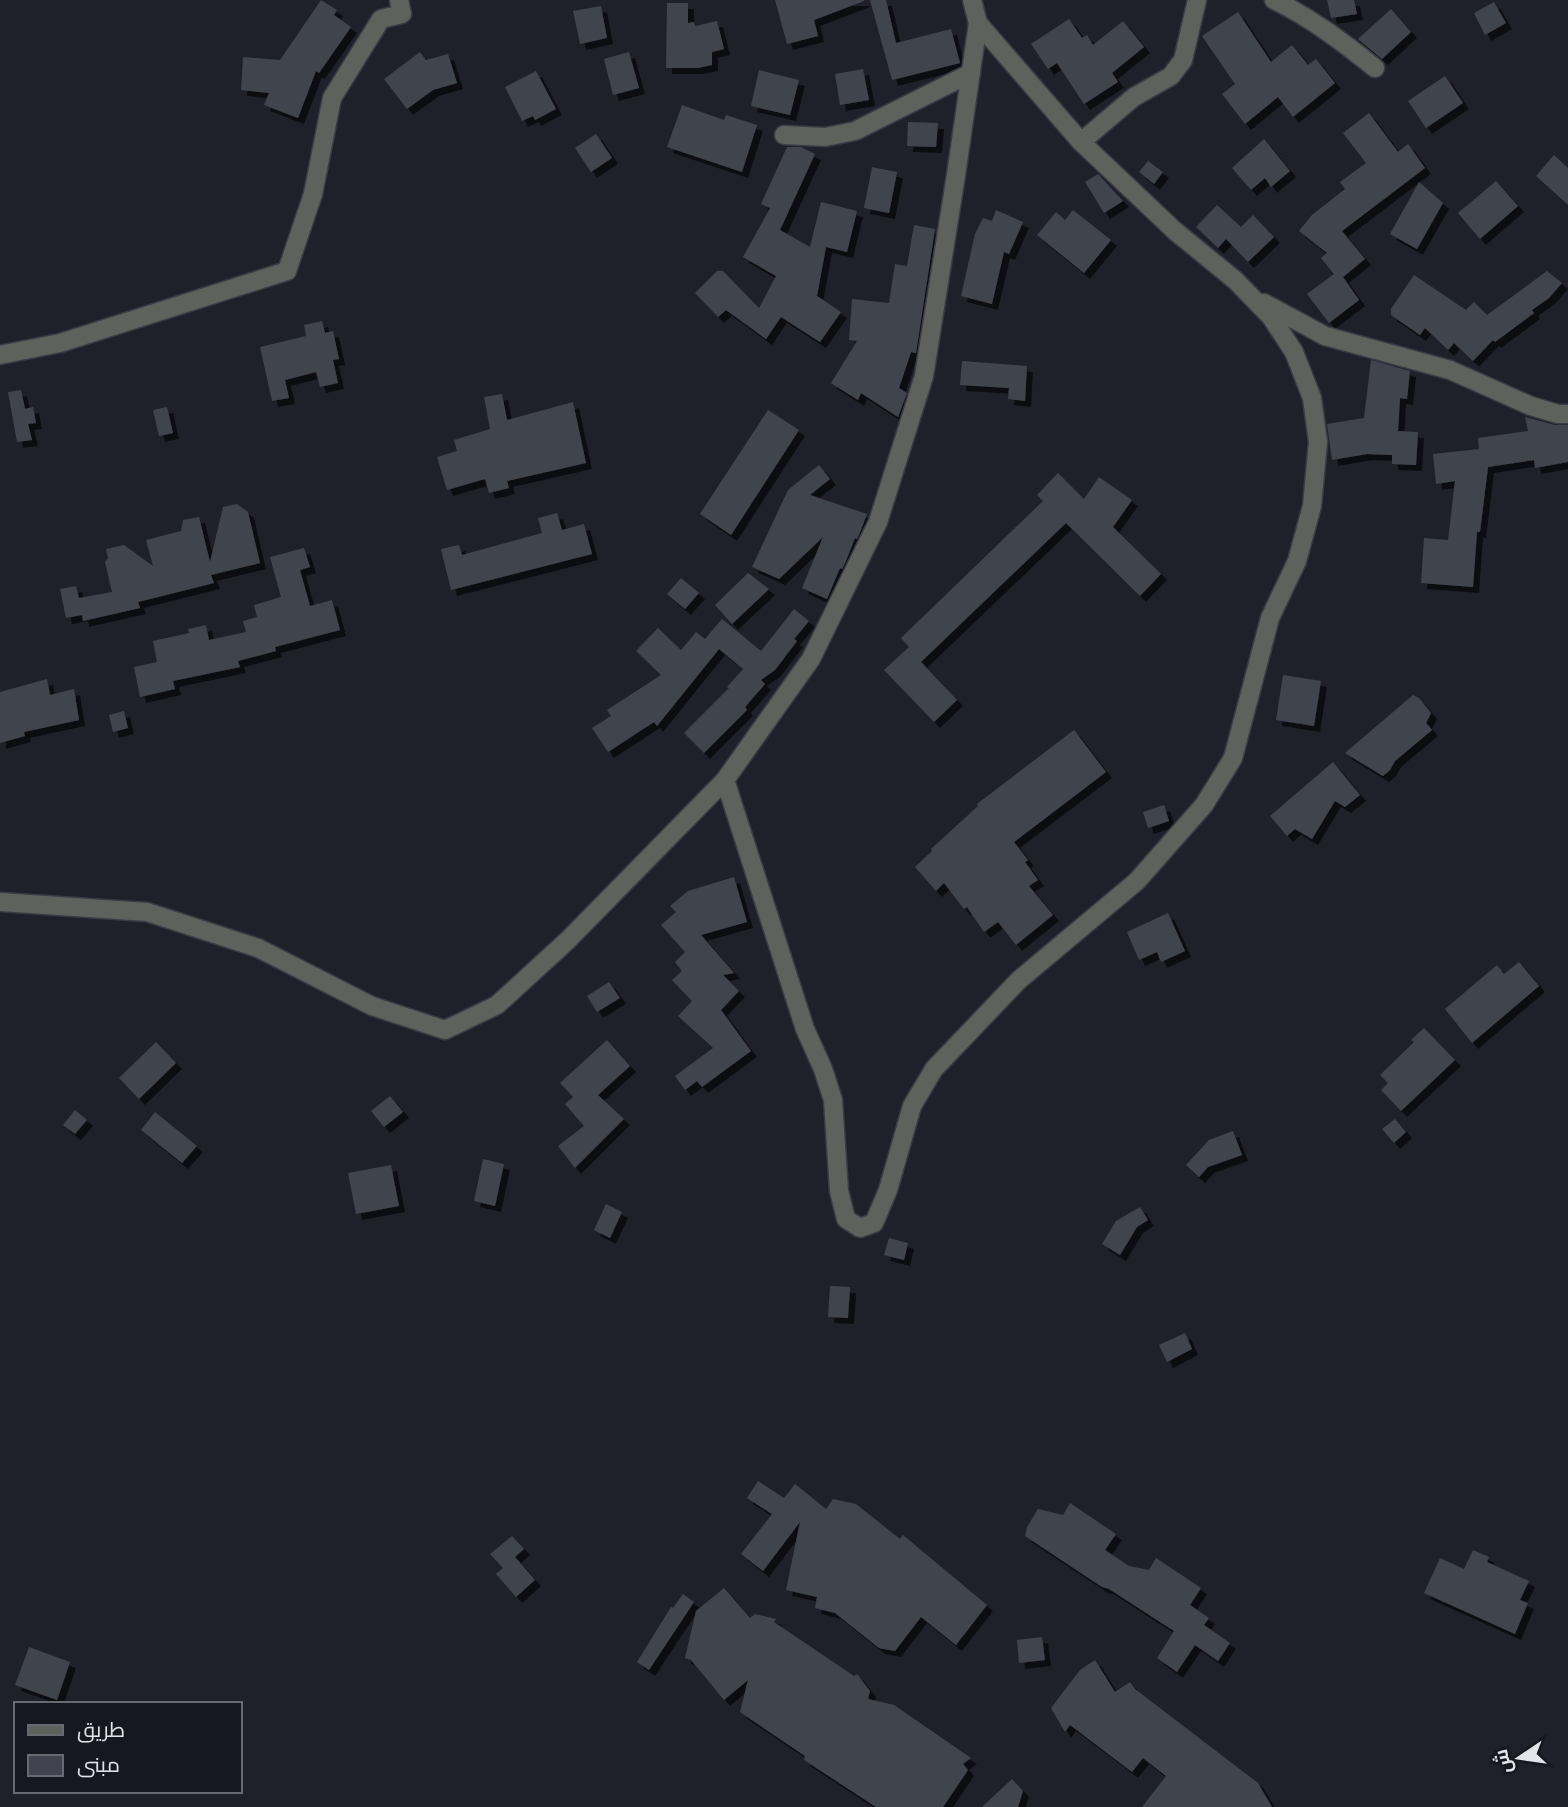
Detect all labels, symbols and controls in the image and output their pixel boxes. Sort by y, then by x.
legend [14,1702,242,1793]
text: طريق [77,1717,125,1743]
north arrow [1484,1723,1554,1793]
text: ش [1489,1747,1517,1776]
text: مبنى [77,1752,120,1778]

